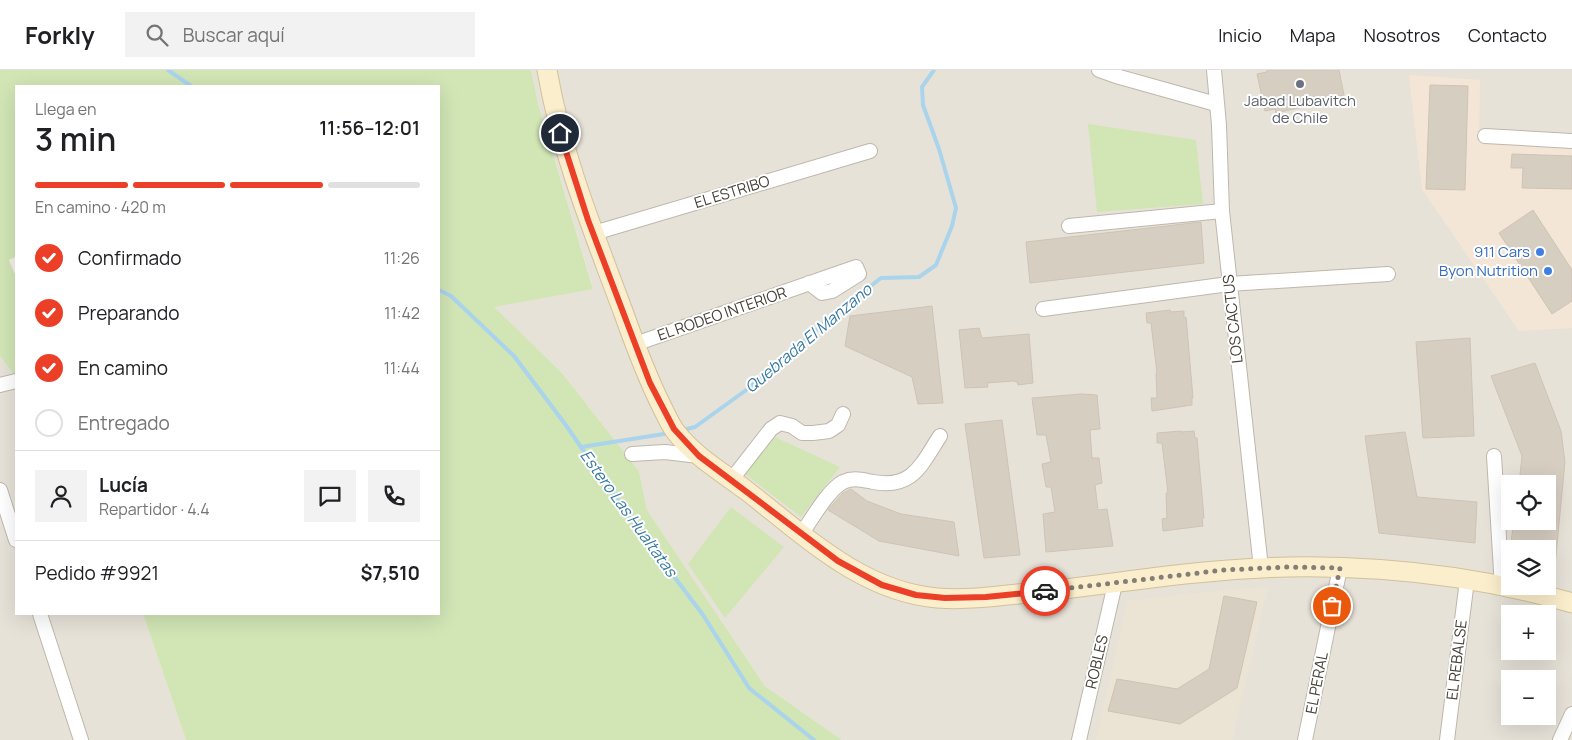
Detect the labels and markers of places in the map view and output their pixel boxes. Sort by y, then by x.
marker: Jabad Lubavitch de Chile [1294,78,1306,90]
place label: Jabad Lubavitch de Chile [1244,90,1356,128]
pin [539,112,581,154]
place label: 911 Cars [1474,241,1530,262]
marker: 911 Cars [1534,246,1546,258]
place label: Byon Nutrition [1439,260,1538,281]
marker: Byon Nutrition [1542,265,1554,277]
pin [1311,585,1353,627]

